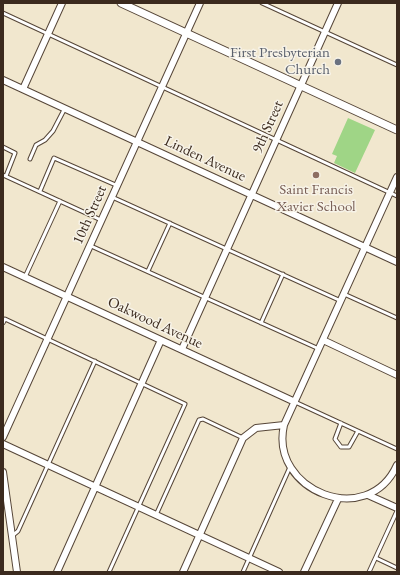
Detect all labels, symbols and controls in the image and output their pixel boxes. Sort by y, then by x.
place label: First Presbyterian Church [230,44,330,79]
marker: First Presbyterian Church [333,57,343,67]
street label: 9th Street [248,98,288,156]
street label: Linden Avenue [161,132,249,186]
marker: Saint Francis Xavier School [311,170,321,180]
place label: Saint Francis Xavier School [276,181,356,216]
street label: 10th Street [69,183,111,247]
street label: Oakwood Avenue [105,293,205,353]

